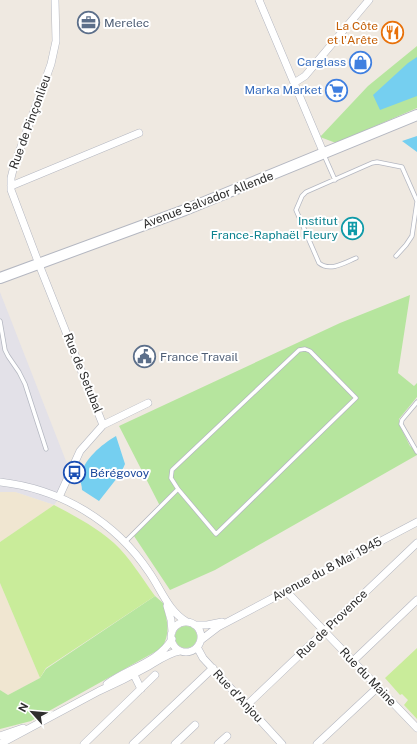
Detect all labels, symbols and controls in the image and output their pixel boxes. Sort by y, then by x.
office icon: Merelec [76,10,102,36]
place label: Merelec [104,16,149,30]
place label: La Côte et l'Arête [327,19,378,47]
restaurant icon: La Côte et l'Arête [380,20,406,46]
shop icon: Carglass [348,49,374,75]
place label: Carglass [297,55,346,69]
street label: Rue de Pinçonlieu [6,73,54,171]
supermarket icon: Marka Market [324,77,350,103]
place label: Marka Market [244,83,322,97]
street label: Avenue Salvador Allende [141,168,276,231]
place label: Institut France-Raphaël Fleury [211,214,339,242]
building icon: Institut France-Raphaël Fleury [340,215,366,241]
street label: Rue de Setubal [61,331,106,415]
public building icon: France Travail [131,344,157,370]
place label: France Travail [160,350,239,364]
bus stop icon: Bérégovoy [62,460,88,486]
place label: Bérégovoy [90,466,150,480]
street label: Avenue du 8 Mai 1945 [270,534,385,604]
street label: Rue de Provence [294,586,370,661]
street label: Rue du Maine [337,645,399,709]
street label: Rue d'Anjou [210,667,266,725]
north arrow [12,692,52,732]
text: N [16,701,30,714]

